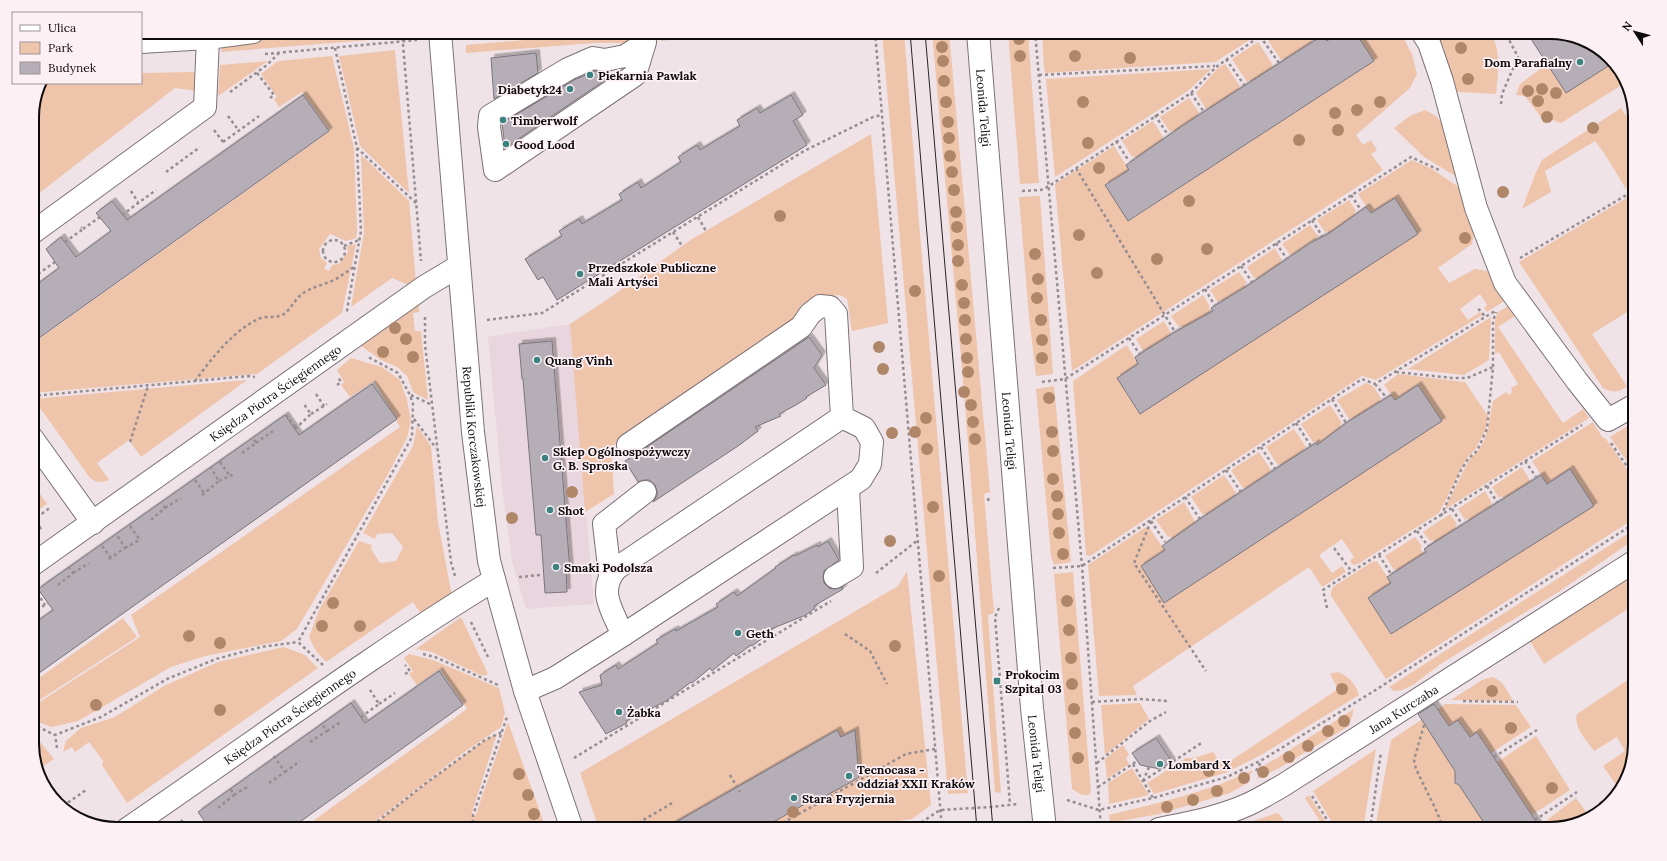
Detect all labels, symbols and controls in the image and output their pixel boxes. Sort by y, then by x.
legend [12,12,142,84]
north arrow [1615,12,1655,52]
text: N [1619,18,1635,34]
text: Ulica [48,20,76,35]
text: Park [48,40,74,55]
place label: Dom Parafialny [1484,55,1572,70]
marker: Dom Parafialny [1575,57,1585,67]
text: Budynek [48,60,97,75]
place label: Piekarnia Pawlak [598,68,697,83]
street label: Leonida Teligi [973,68,995,147]
marker: Piekarnia Pawlak [585,70,595,80]
place label: Diabetyk24 [498,82,562,97]
marker: Diabetyk24 [565,84,575,94]
place label: Timberwolf [511,113,579,128]
marker: Timberwolf [498,115,508,125]
place label: Good Lood [514,137,575,152]
marker: Good Lood [501,139,511,149]
place label: Przedszkole Publiczne Mali Artyści [588,260,717,289]
marker: Przedszkole Publiczne Mali Artyści [575,269,585,279]
street label: Księdza Piotra Ściegiennego [206,341,344,444]
place label: Quang Vinh [545,353,613,368]
marker: Quang Vinh [532,355,542,365]
street label: Republiki Korczakowskiej [460,365,490,508]
street label: Leonida Teligi [999,391,1020,470]
place label: Sklep Ogólnospożywczy G. B. Sproska [553,444,691,473]
marker: Sklep Ogólnospożywczy G. B. Sproska [540,453,550,463]
place label: Shot [558,503,585,518]
marker: Shot [545,505,555,515]
place label: Smaki Podolsza [564,560,653,575]
marker: Smaki Podolsza [551,562,561,572]
place label: Geth [746,626,774,641]
marker: Geth [733,628,743,638]
street label: Księdza Piotra Ściegiennego [221,665,359,767]
place label: Prokocim Szpital 03 [1005,667,1062,696]
marker: Prokocim Szpital 03 [992,676,1002,686]
street label: Jana Kurczaba [1365,681,1441,737]
place label: Żabka [627,705,661,720]
marker: Żabka [614,707,624,717]
street label: Leonida Teligi [1025,714,1049,793]
place label: Lombard X [1168,757,1231,772]
marker: Lombard X [1155,759,1165,769]
place label: Tecnocasa - oddział XXII Kraków [857,762,975,791]
marker: Tecnocasa - oddział XXII Kraków [844,771,854,781]
place label: Stara Fryzjernia [802,791,895,806]
marker: Stara Fryzjernia [789,793,799,803]

